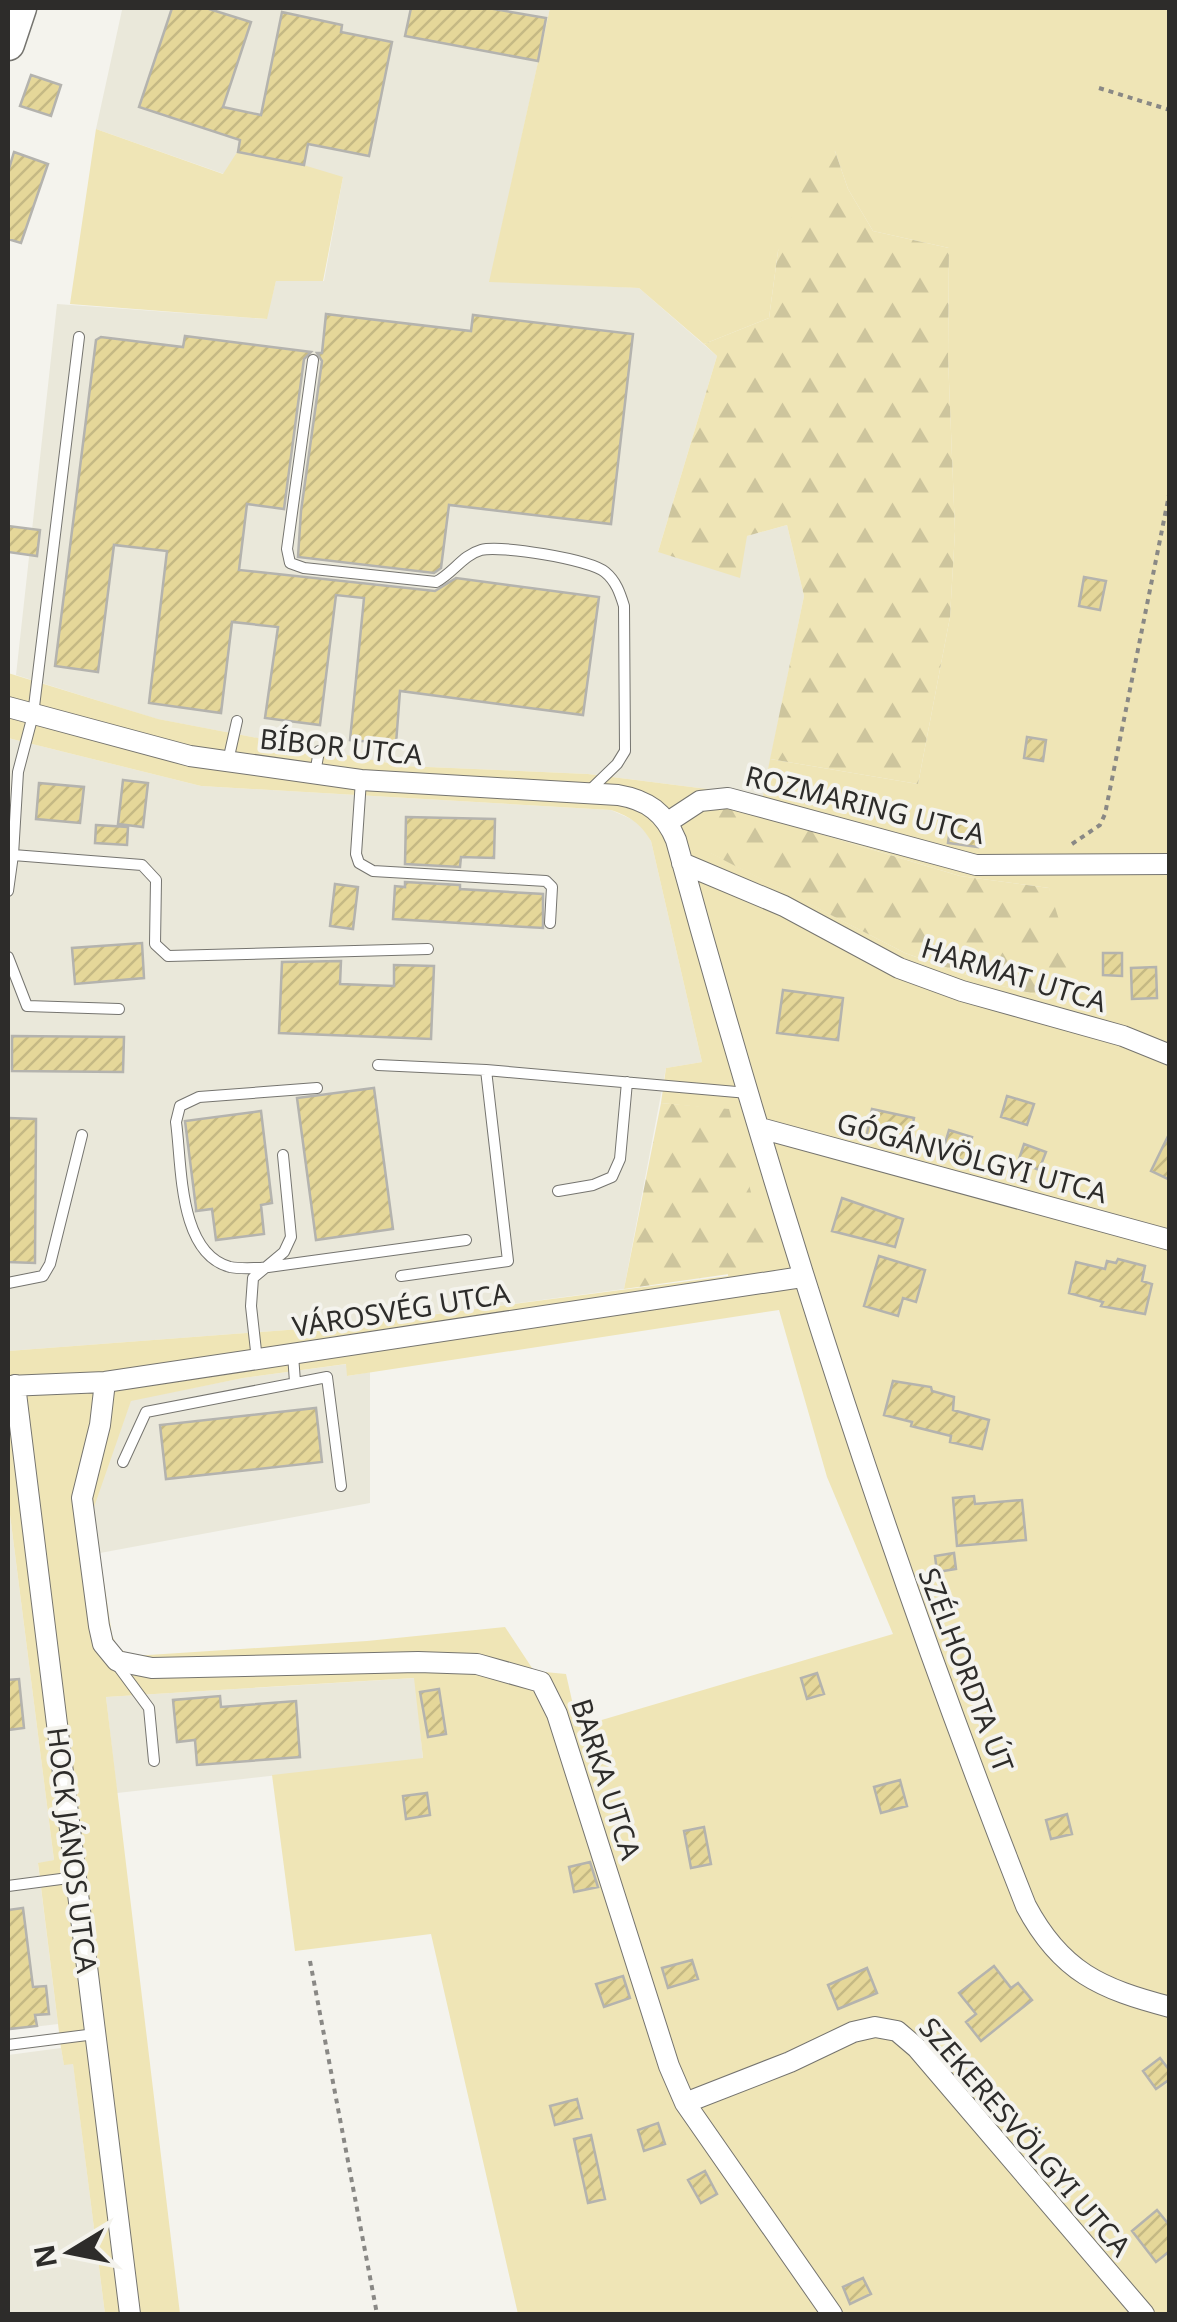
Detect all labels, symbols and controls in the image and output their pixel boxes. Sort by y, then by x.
street label: BÍBOR UTCA [258,719,425,773]
street label: ROZMARING UTCA [742,756,989,852]
street label: HARMAT UTCA [917,928,1111,1020]
street label: GÓGÁNVÖLGYI UTCA [833,1103,1112,1211]
street label: VÁROSVÉG UTCA [290,1273,512,1345]
street label: SZÉLHORDTA ÚT [910,1562,1024,1778]
street label: BARKA UTCA [563,1693,651,1864]
street label: HOCK JÁNOS UTCA [39,1725,107,1975]
street label: SZEKERESVÖLGYI UTCA [911,2009,1140,2264]
north arrow [20,2202,120,2302]
text: N [24,2242,65,2271]

